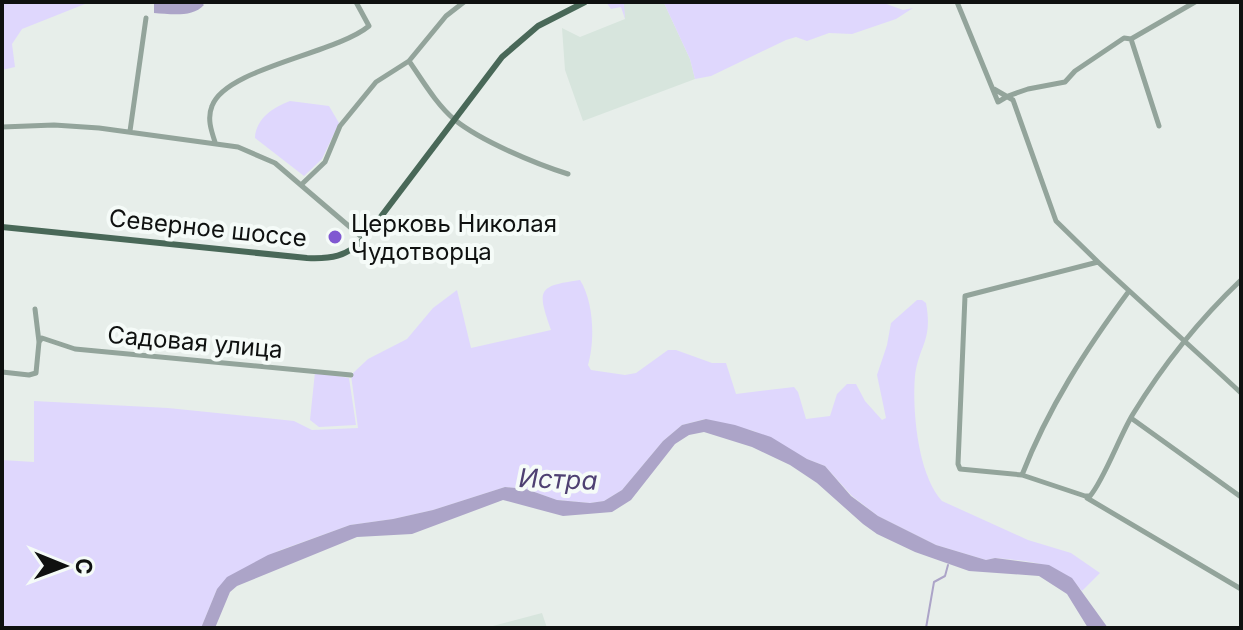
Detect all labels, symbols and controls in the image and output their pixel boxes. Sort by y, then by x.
street label: Северное шоссе [108,203,308,253]
place label: Церковь Николая Чудотворца [351,209,557,266]
marker: Церковь Николая Чудотворца [326,228,344,246]
street label: Садовая улица [106,320,284,364]
water label: Истра [518,462,598,496]
north arrow [24,526,104,606]
text: С [71,558,97,575]

